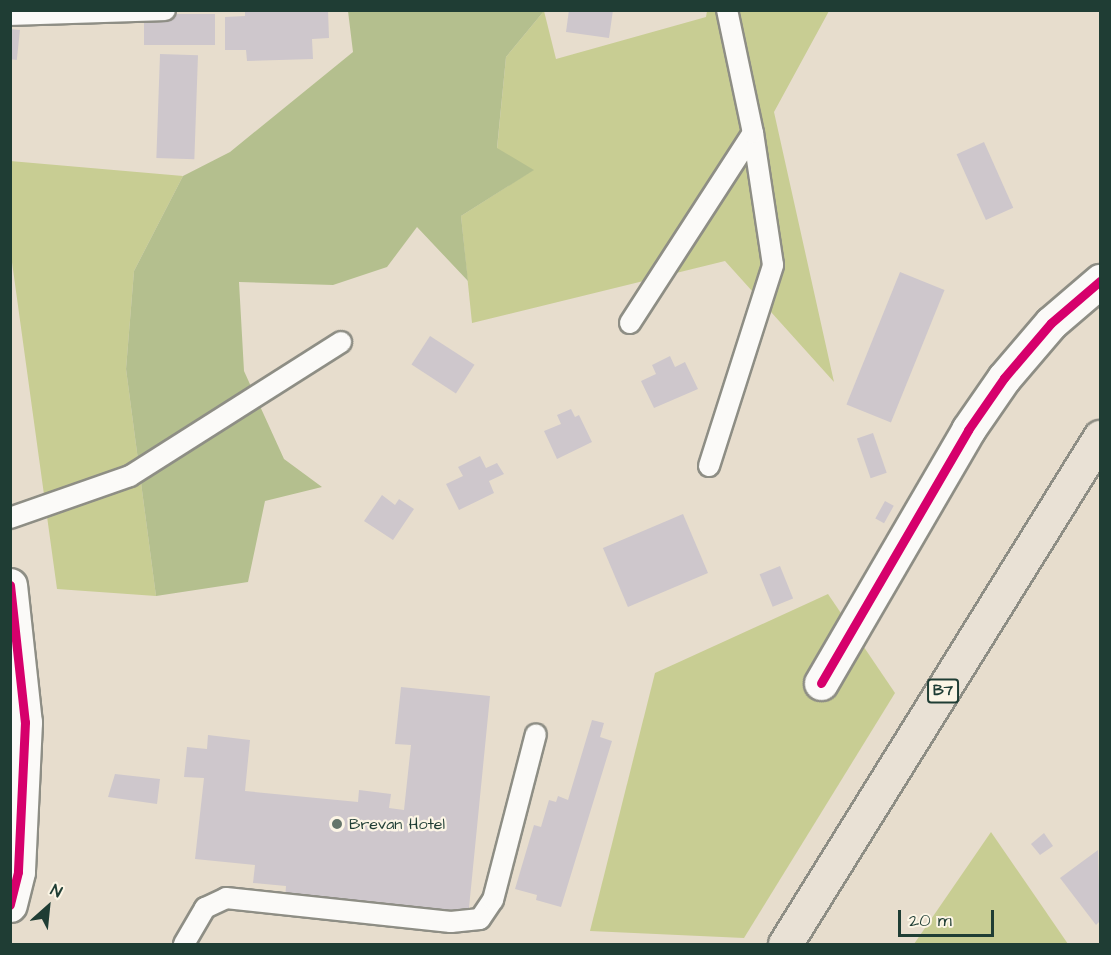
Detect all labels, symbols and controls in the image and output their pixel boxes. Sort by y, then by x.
road number: B7 [926,679,960,703]
place label: Brevan Hotel [349,814,445,834]
marker: Brevan Hotel [330,817,344,831]
north arrow [18,877,78,937]
text: N [47,879,66,903]
scale bar [901,898,997,936]
text: 20 m [909,908,952,933]

